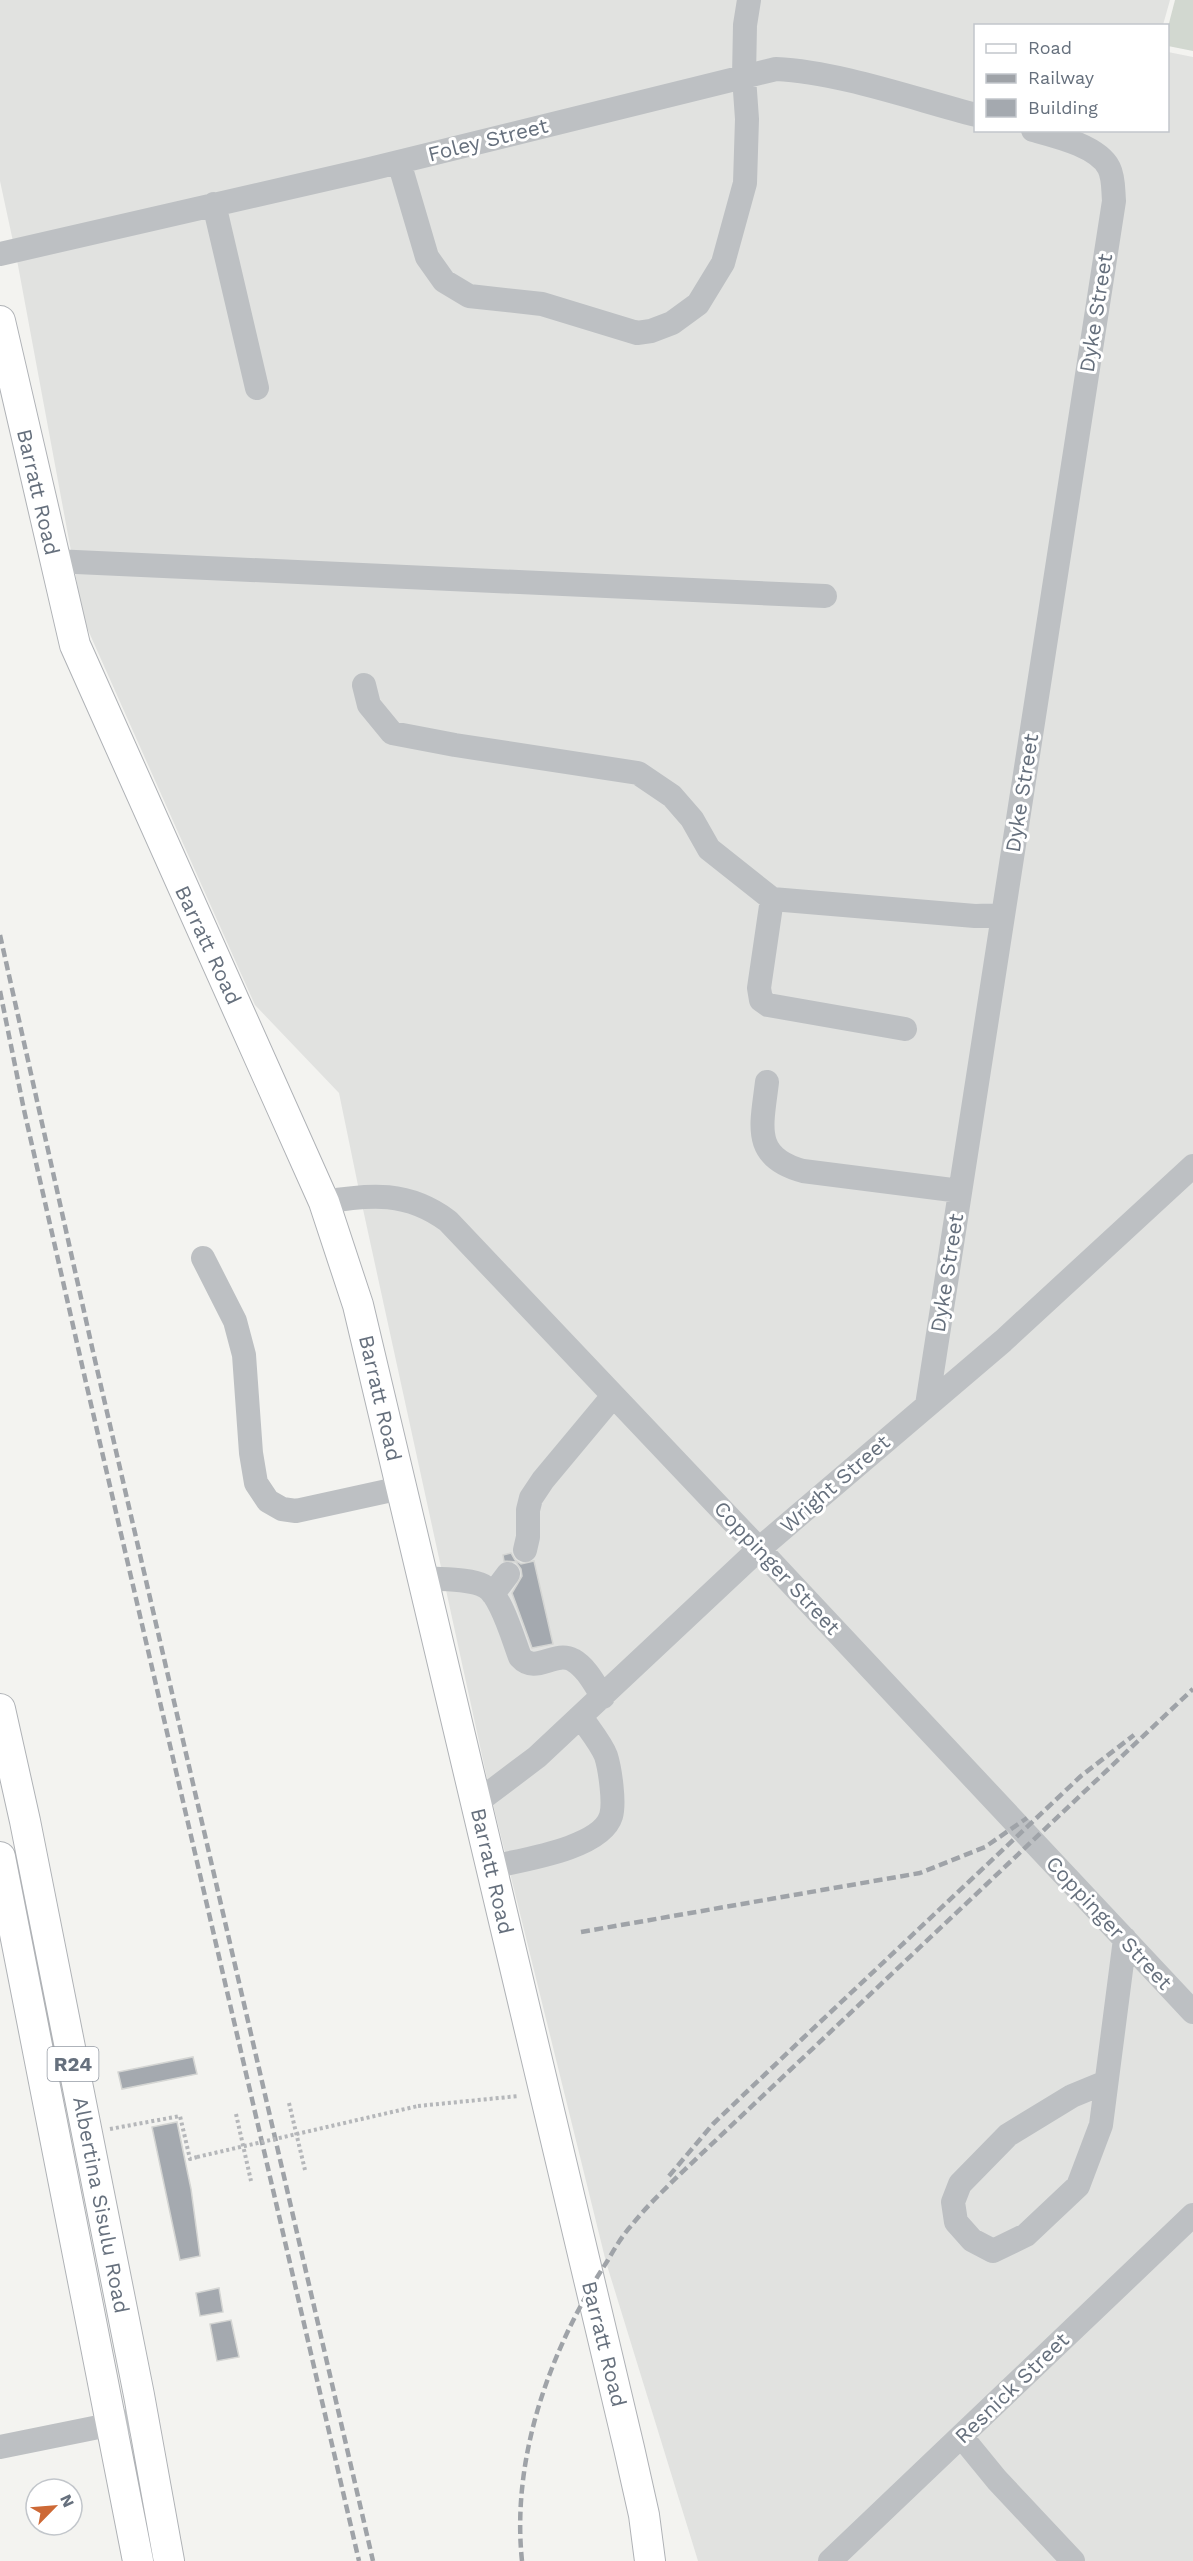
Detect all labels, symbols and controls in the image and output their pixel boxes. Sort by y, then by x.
legend [974,24,1169,132]
text: Road [1028,37,1072,58]
text: Railway [1028,67,1095,88]
text: Building [1028,97,1098,118]
street label: Foley Street [425,112,551,167]
street label: Dyke Street [1074,252,1117,374]
street label: Barratt Road [12,426,65,557]
street label: Dyke Street [1000,732,1043,854]
street label: Barratt Road [170,881,247,1008]
street label: Dyke Street [925,1212,968,1334]
street label: Barratt Road [354,1332,407,1463]
street label: Wright Street [775,1429,895,1538]
street label: Coppinger Street [709,1496,846,1640]
street label: Barratt Road [466,1805,519,1936]
street label: Coppinger Street [1041,1851,1178,1995]
road number: R24 [48,2047,98,2081]
street label: Albertina Sisulu Road [68,2094,135,2315]
street label: Barratt Road [577,2278,632,2409]
street label: Resnick Street [949,2327,1074,2448]
north arrow [24,2477,84,2537]
text: N [56,2491,78,2510]

